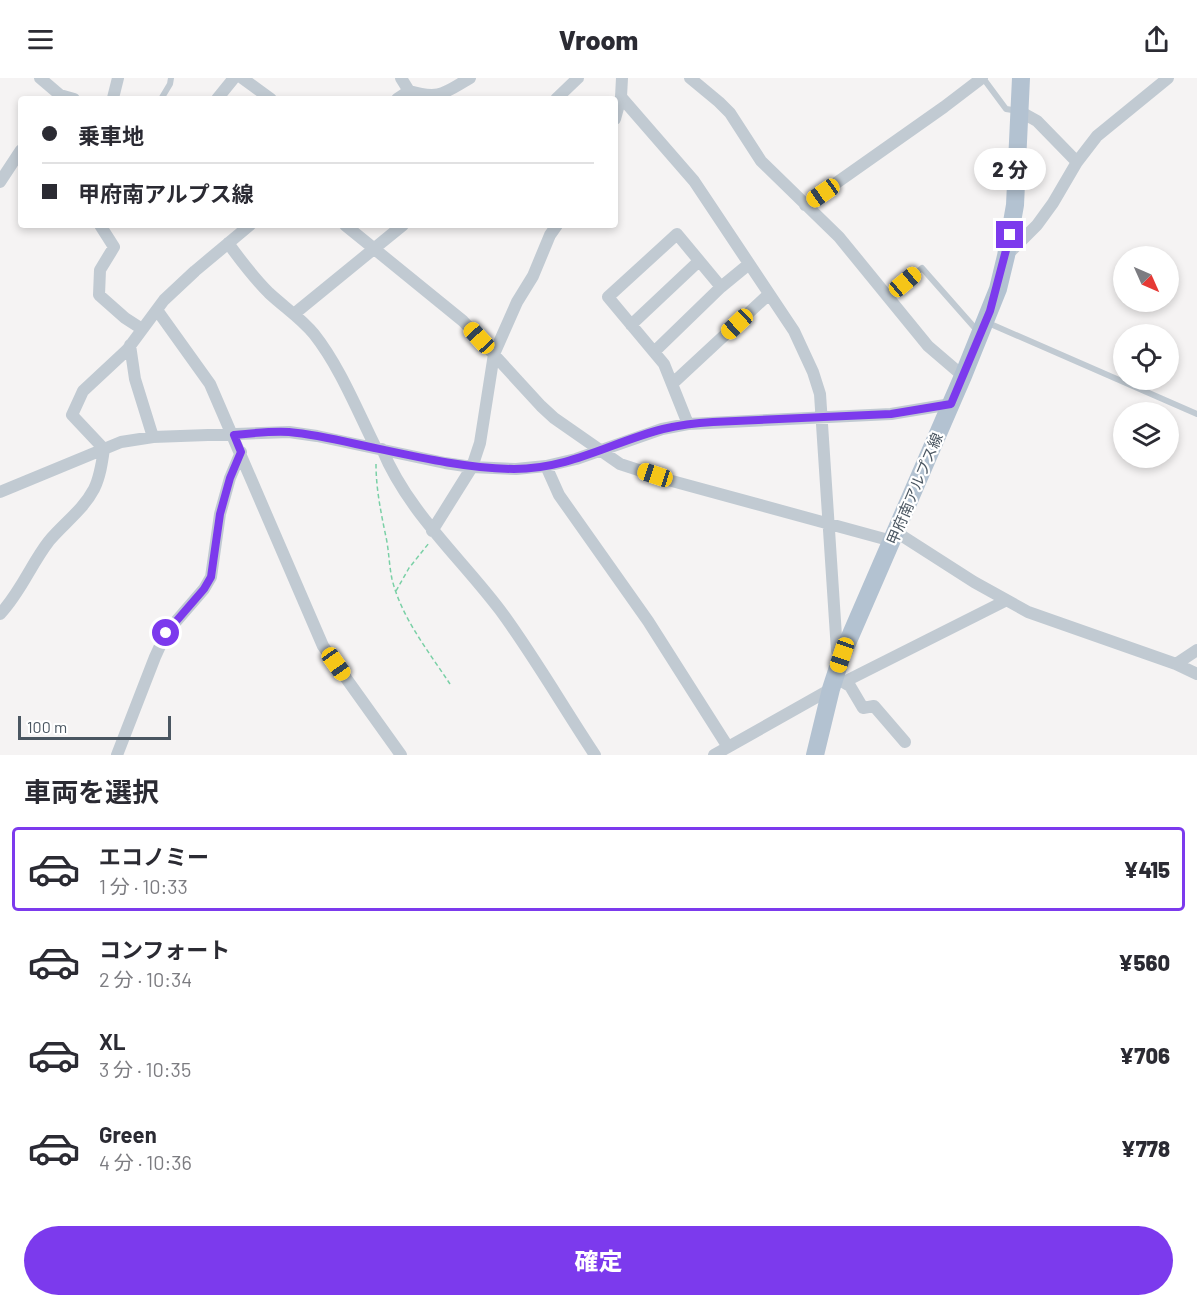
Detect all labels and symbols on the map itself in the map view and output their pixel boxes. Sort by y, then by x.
callout: 2 分 [974,148,1046,190]
car [803,175,843,211]
route end [996,221,1023,248]
north arrow [1113,246,1179,312]
car [885,264,925,300]
car [718,305,756,343]
car [460,319,498,357]
street label: 甲府南アルプス線 [882,430,946,547]
car [635,461,675,489]
route start [152,619,179,646]
car [828,635,856,675]
car [318,644,354,684]
scale bar [18,713,171,740]

